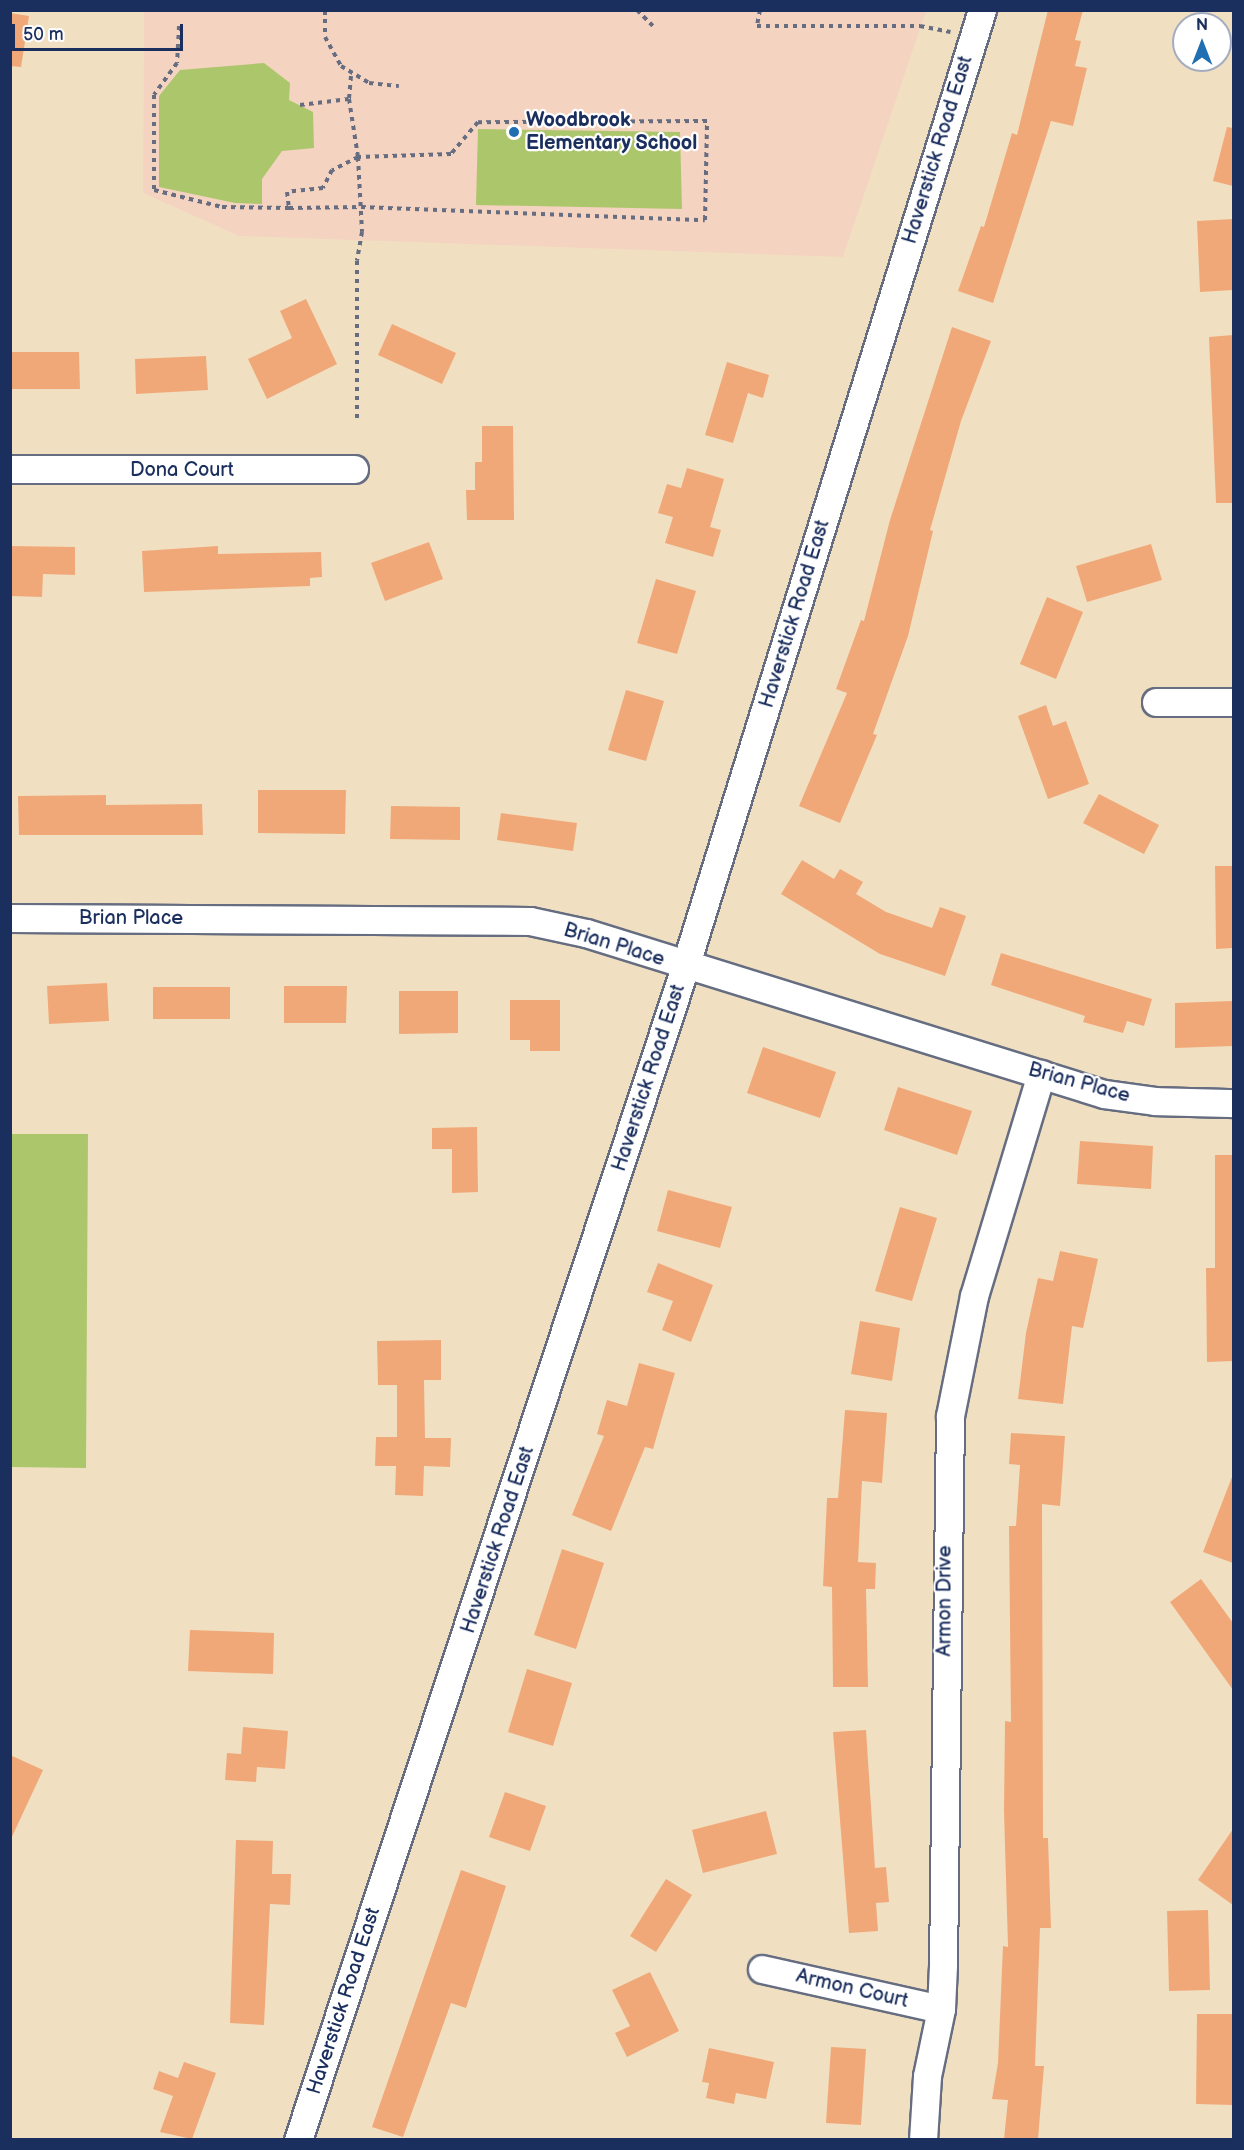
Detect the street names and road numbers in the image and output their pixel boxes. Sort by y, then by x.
street label: Haverstick Road East [898,53,978,247]
street label: Dona Court [130,458,234,482]
street label: Haverstick Road East [755,517,835,711]
street label: Brian Place [79,906,183,930]
street label: Brian Place [561,918,667,972]
street label: Haverstick Road East [607,981,691,1175]
street label: Brian Place [1026,1058,1132,1108]
street label: Haverstick Road East [456,1443,540,1637]
street label: Armon Drive [933,1545,957,1657]
street label: Haverstick Road East [302,1904,386,2098]
street label: Armon Court [794,1964,910,2014]

